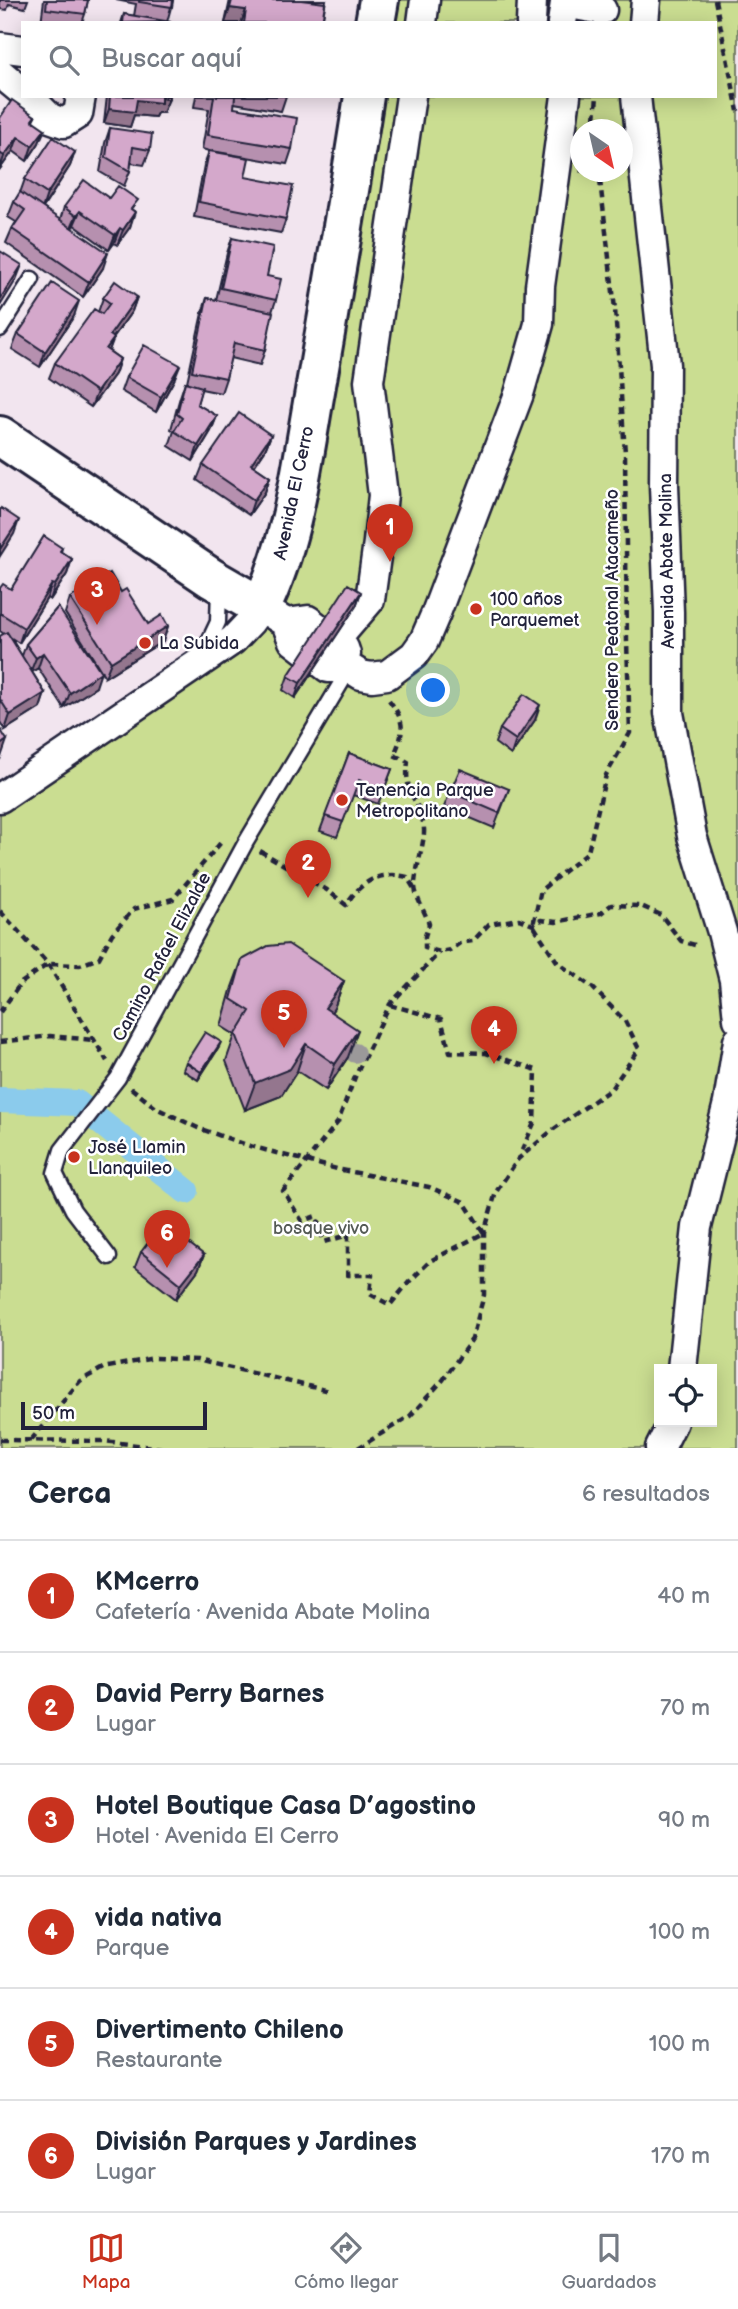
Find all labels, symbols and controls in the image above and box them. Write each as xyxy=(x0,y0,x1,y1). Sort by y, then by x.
search box xyxy=(21,21,717,98)
icon: search xyxy=(45,41,83,79)
text: Buscar aquí xyxy=(101,44,242,75)
north arrow xyxy=(570,119,633,182)
street label: Avenida El Cerro xyxy=(270,424,318,562)
street label: Avenida Abate Molina xyxy=(655,473,679,649)
street label: Sendero Peatonal Atacameño xyxy=(602,489,623,731)
pin: 1 xyxy=(367,504,413,562)
pin: 3 xyxy=(74,567,120,625)
place label: 100 años Parquemet xyxy=(490,589,580,631)
marker: 100 años Parquemet xyxy=(468,601,484,617)
place label: La Subida xyxy=(159,633,239,654)
marker: La Subida xyxy=(137,635,153,651)
your location xyxy=(416,673,450,707)
place label: Tenencia Parque Metropolitano xyxy=(356,780,494,822)
marker: Tenencia Parque Metropolitano xyxy=(334,792,350,808)
pin: 2 xyxy=(285,840,331,898)
street label: Camino Rafael Elizalde xyxy=(108,869,216,1045)
pin: 5 xyxy=(261,990,307,1048)
pin: 4 xyxy=(471,1006,517,1064)
place label: José Llamin Llanquileo xyxy=(88,1137,186,1179)
marker: José Llamin Llanquileo xyxy=(66,1149,82,1165)
pin: 6 xyxy=(144,1210,190,1268)
park label: bosque vivo xyxy=(273,1218,369,1239)
map controls xyxy=(654,1364,717,1427)
button: locate xyxy=(654,1364,717,1427)
scale bar xyxy=(21,1399,206,1431)
text: 50 m xyxy=(32,1402,75,1425)
text: Cerca xyxy=(28,1476,111,1512)
text: 6 resultados xyxy=(582,1480,710,1508)
text: KMcerro xyxy=(95,1567,199,1598)
text: 1 xyxy=(46,1582,56,1610)
text: 40 m xyxy=(657,1582,710,1610)
text: Cafetería · Avenida Abate Molina xyxy=(95,1598,430,1626)
text: David Perry Barnes xyxy=(95,1679,324,1710)
text: 2 xyxy=(44,1694,58,1722)
text: 70 m xyxy=(660,1694,710,1722)
text: Lugar xyxy=(95,1710,156,1738)
text: Hotel Boutique Casa D’agostino xyxy=(95,1791,476,1822)
text: 3 xyxy=(44,1806,58,1834)
text: 90 m xyxy=(658,1806,710,1834)
text: Hotel · Avenida El Cerro xyxy=(95,1822,339,1850)
text: vida nativa xyxy=(95,1903,222,1934)
text: 4 xyxy=(44,1918,58,1946)
text: 100 m xyxy=(649,1918,710,1946)
text: Parque xyxy=(95,1934,169,1962)
text: Divertimento Chileno xyxy=(95,2015,344,2046)
text: 5 xyxy=(44,2030,58,2058)
text: 100 m xyxy=(649,2030,710,2058)
text: Restaurante xyxy=(95,2046,222,2074)
text: División Parques y Jardines xyxy=(95,2127,417,2158)
text: 6 xyxy=(44,2142,58,2170)
text: 170 m xyxy=(651,2142,710,2170)
text: Lugar xyxy=(95,2158,156,2186)
tab: Mapa xyxy=(82,2229,131,2294)
tab: Cómo llegar xyxy=(294,2229,398,2294)
tab: Guardados xyxy=(562,2229,656,2294)

